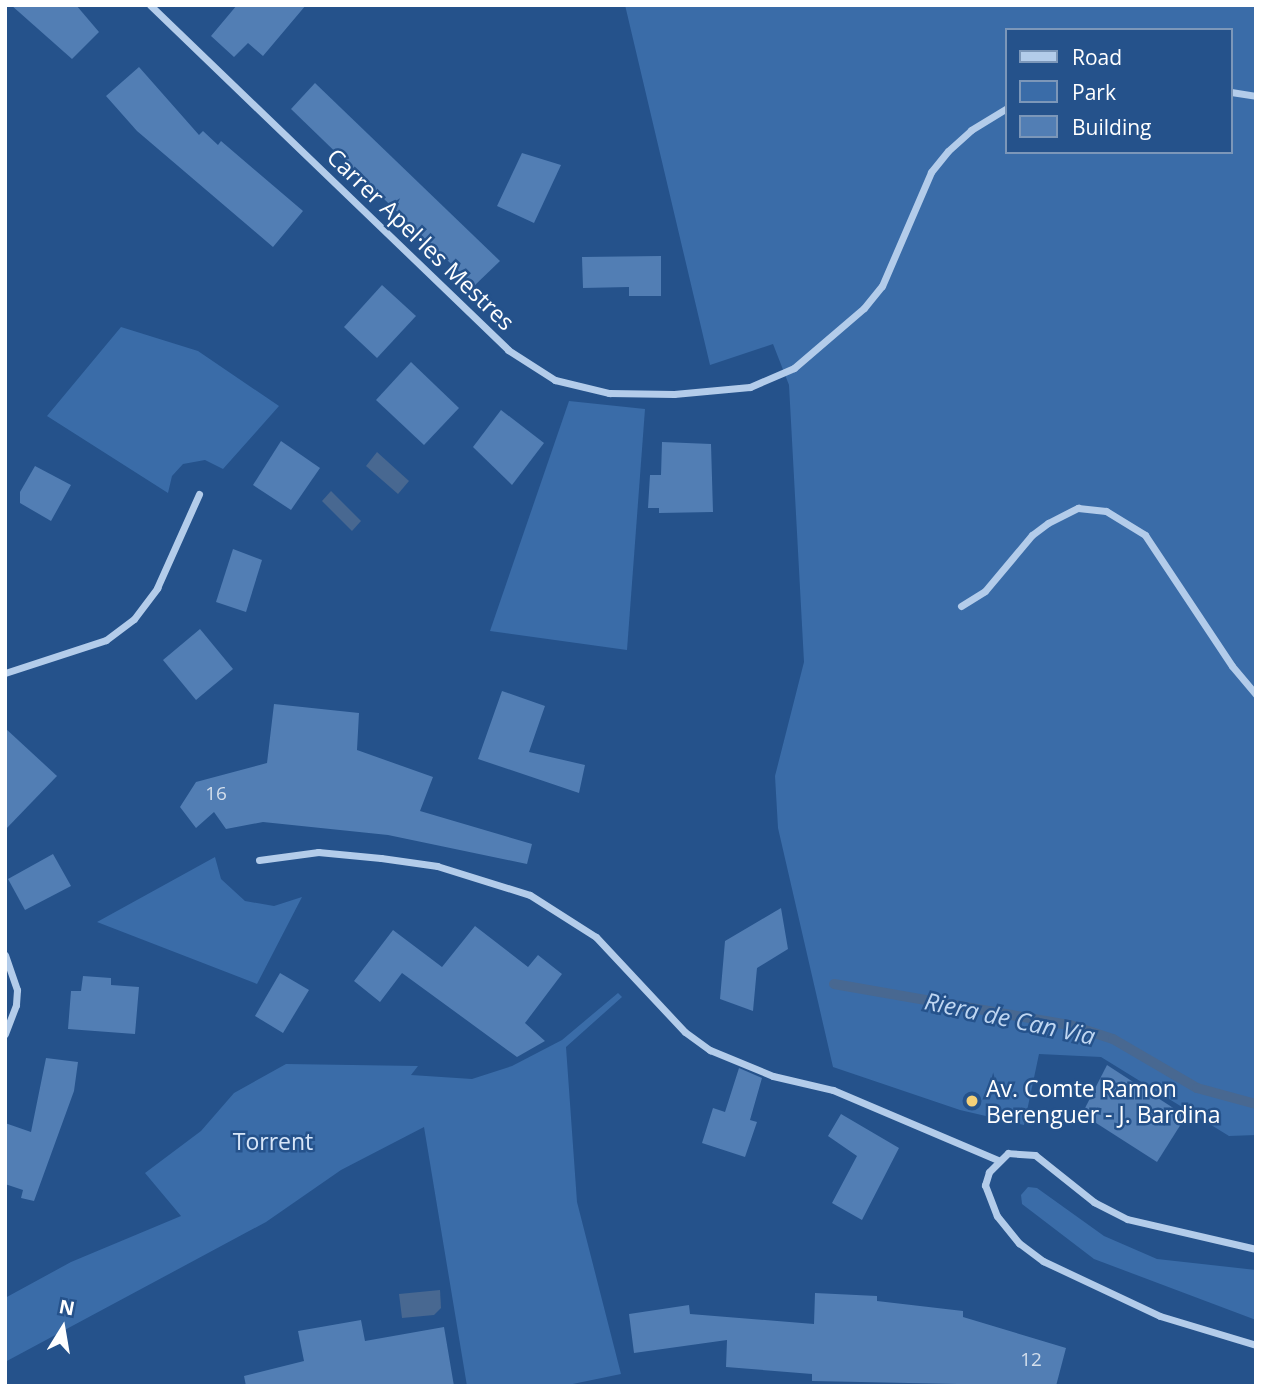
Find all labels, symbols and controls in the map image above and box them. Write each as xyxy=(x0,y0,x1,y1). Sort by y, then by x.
legend xyxy=(1006,28,1233,154)
text: Road xyxy=(1072,43,1122,71)
text: Park xyxy=(1072,78,1116,106)
text: Building xyxy=(1072,113,1151,141)
street label: Carrer Apel·les Mestres xyxy=(322,142,520,336)
house number: 16 xyxy=(205,783,227,805)
water label: Riera de Can Via xyxy=(922,986,1098,1050)
place label: Av. Comte Ramon Berenguer - J. Bardina xyxy=(986,1074,1220,1128)
marker: Av. Comte Ramon Berenguer - J. Bardina xyxy=(964,1093,980,1109)
park label: Torrent xyxy=(233,1127,313,1155)
north arrow xyxy=(28,1293,98,1363)
text: N xyxy=(57,1293,77,1322)
house number: 12 xyxy=(1020,1349,1042,1371)

